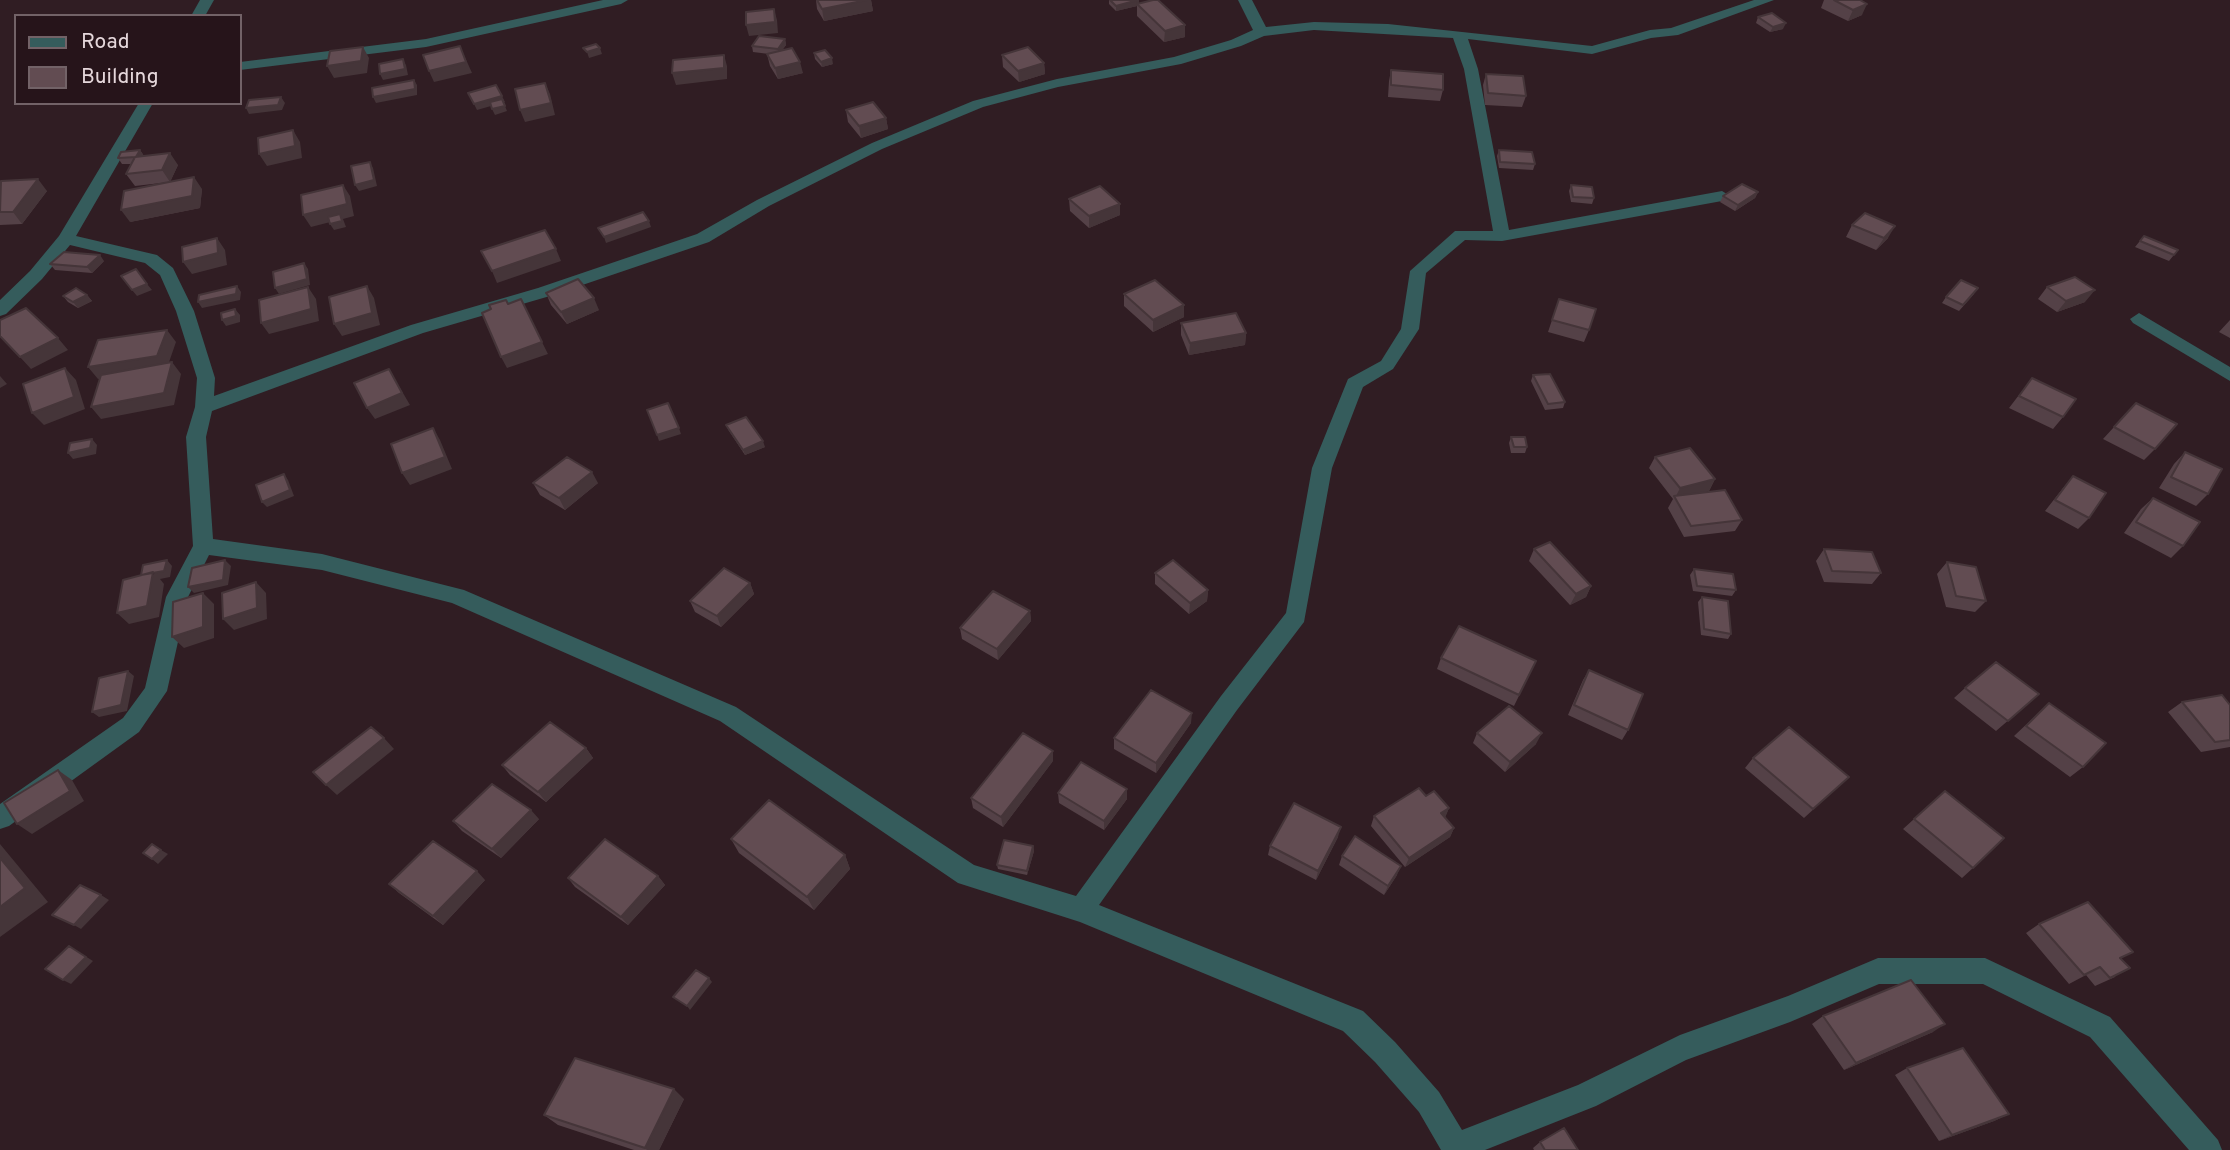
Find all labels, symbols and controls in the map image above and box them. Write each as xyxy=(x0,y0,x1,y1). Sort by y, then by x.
legend xyxy=(14,14,242,105)
text: Road xyxy=(81,29,130,56)
text: Building xyxy=(81,64,159,91)

